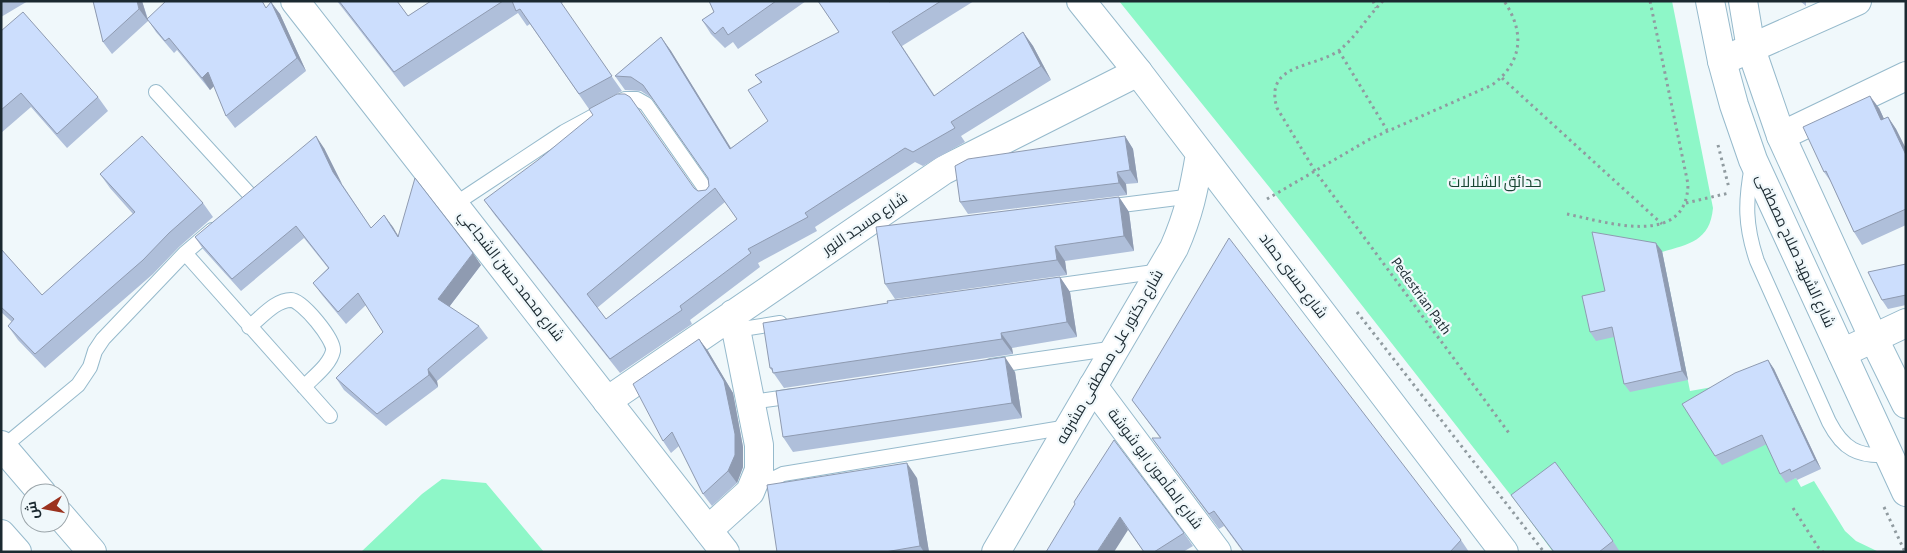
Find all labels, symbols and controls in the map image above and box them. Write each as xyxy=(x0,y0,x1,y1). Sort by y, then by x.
street label: شارع الشهيد صلاح مصطفى xyxy=(1750,172,1838,331)
park label: حدائق الشلالات xyxy=(1449,174,1541,192)
street label: شارع مسجد النور xyxy=(818,189,912,261)
street label: شارع محمد حسن الشجاعي xyxy=(452,207,567,347)
street label: شارع حسنى حماد xyxy=(1254,230,1330,323)
street label: Pedestrian Path xyxy=(1388,255,1454,337)
street label: شارع دكتور على مصطفى مشرفه xyxy=(1053,267,1169,448)
street label: شارع المأمون ابو شوشة xyxy=(1103,404,1207,534)
north arrow xyxy=(20,483,70,533)
text: ش xyxy=(23,500,43,521)

